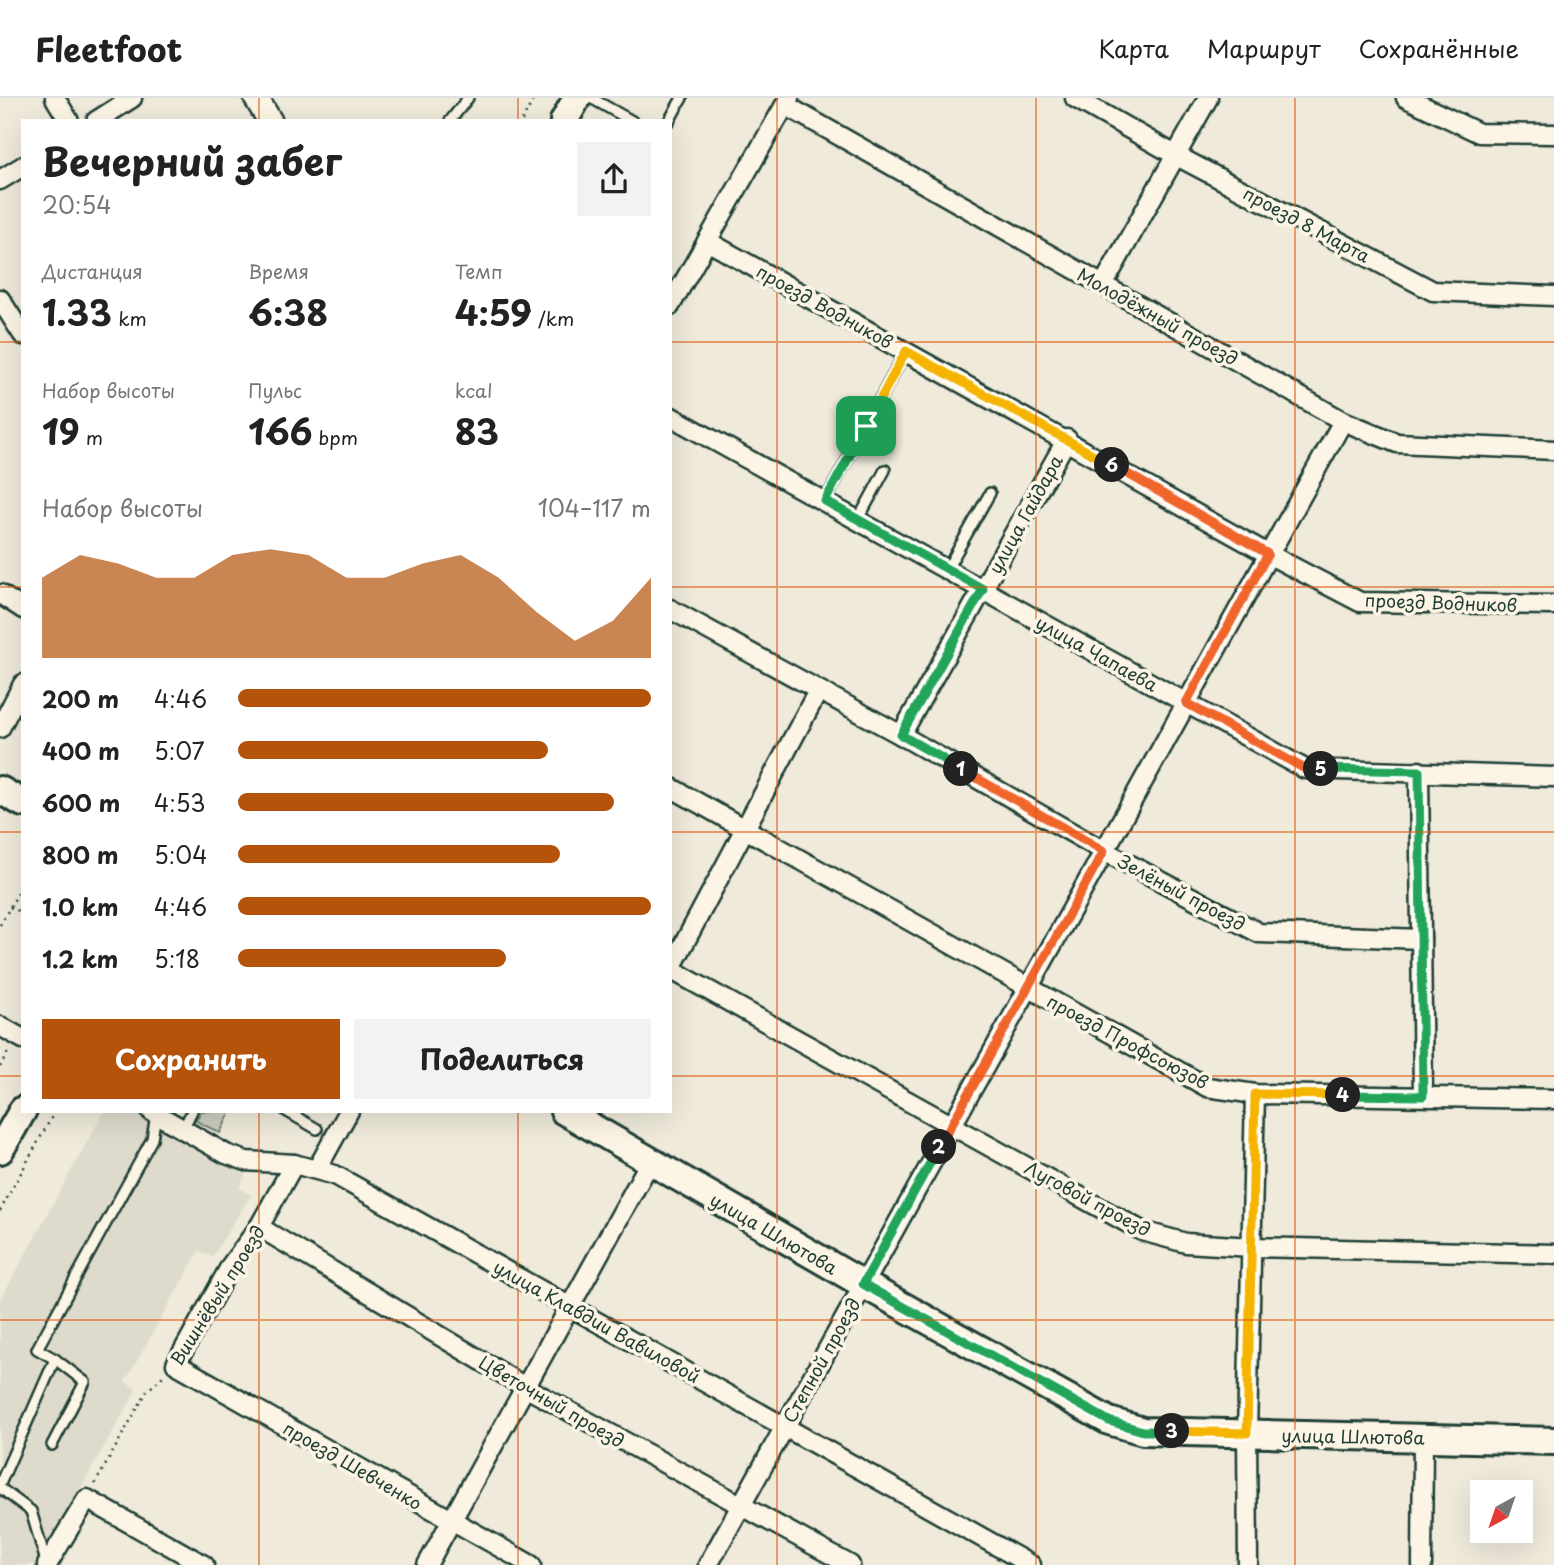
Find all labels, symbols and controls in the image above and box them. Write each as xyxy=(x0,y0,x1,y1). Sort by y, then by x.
text: Fleetfoot xyxy=(35,23,182,73)
text: Карта xyxy=(1098,30,1169,66)
text: Маршрут xyxy=(1207,30,1321,66)
text: Сохранённые xyxy=(1359,30,1519,66)
text: Вечерний забег xyxy=(42,132,342,189)
button: share xyxy=(577,142,651,216)
street label: проезд 8 Марта xyxy=(1239,179,1375,269)
text: 20:54 xyxy=(42,187,111,222)
text: Дистанция xyxy=(42,257,143,285)
text: Время xyxy=(248,257,309,285)
text: Темп xyxy=(455,257,503,285)
street label: проезд Водников xyxy=(752,257,898,355)
street label: Молодёжный проезд xyxy=(1073,260,1243,372)
text: 1.33 xyxy=(42,285,112,338)
text: 6:38 xyxy=(248,285,328,338)
text: 4:59 xyxy=(455,285,532,338)
text: km xyxy=(112,304,147,332)
text: /km xyxy=(532,304,574,332)
text: Набор высоты xyxy=(42,376,175,404)
text: Пульс xyxy=(248,376,302,404)
text: kcal xyxy=(455,376,493,404)
pin xyxy=(836,396,896,456)
text: 19 xyxy=(42,404,80,457)
text: 166 xyxy=(248,404,312,457)
text: 83 xyxy=(455,404,499,457)
icon: arrive xyxy=(847,407,885,445)
text: m xyxy=(80,423,103,451)
text: bpm xyxy=(312,423,358,451)
pin: 6 xyxy=(1094,448,1130,482)
street label: улица Гайдара xyxy=(981,449,1069,578)
text: 6 xyxy=(1105,450,1118,478)
text: Набор высоты xyxy=(42,490,203,525)
text: 104–117 m xyxy=(538,490,651,525)
street label: проезд Водников xyxy=(1364,586,1518,618)
street label: улица Чапаева xyxy=(1031,608,1164,698)
text: 200 m xyxy=(42,681,119,716)
text: 4:46 xyxy=(154,681,207,716)
text: 400 m xyxy=(42,733,120,768)
text: 5:07 xyxy=(154,733,205,768)
pin: 1 xyxy=(944,752,978,786)
pin: 5 xyxy=(1304,752,1338,786)
text: 1 xyxy=(956,754,965,782)
text: 5 xyxy=(1314,754,1327,782)
text: 600 m xyxy=(42,785,120,820)
text: 4:53 xyxy=(154,785,205,820)
text: 800 m xyxy=(42,837,119,872)
text: 5:04 xyxy=(154,837,207,872)
street label: Зелёный проезд xyxy=(1113,847,1251,937)
text: 1.0 km xyxy=(42,889,119,924)
text: 4:46 xyxy=(154,889,207,924)
text: 1.2 km xyxy=(42,941,118,976)
text: 5:18 xyxy=(154,941,200,976)
street label: проезд Профсоюзов xyxy=(1042,987,1214,1095)
button: Сохранить xyxy=(42,1019,340,1099)
button: Поделиться xyxy=(354,1019,651,1099)
pin: 4 xyxy=(1326,1077,1360,1112)
text: 4 xyxy=(1336,1080,1349,1108)
pin: 2 xyxy=(922,1130,956,1164)
text: 2 xyxy=(932,1132,945,1160)
street label: Луговой проезд xyxy=(1020,1153,1156,1243)
street label: улица Шлютова xyxy=(705,1186,843,1281)
street label: Вишнёвый проезд xyxy=(163,1220,271,1370)
street label: улица Клавдии Вавиловой xyxy=(489,1253,705,1389)
street label: Степной проезд xyxy=(775,1293,867,1427)
street label: Цветочный проезд xyxy=(474,1348,630,1454)
street label: проезд Шевченко xyxy=(278,1414,428,1516)
pin: 3 xyxy=(1154,1414,1190,1448)
text: 3 xyxy=(1165,1416,1178,1444)
street label: улица Шлютова xyxy=(1281,1421,1426,1451)
north arrow xyxy=(1470,1480,1533,1544)
map controls xyxy=(1470,1480,1533,1543)

